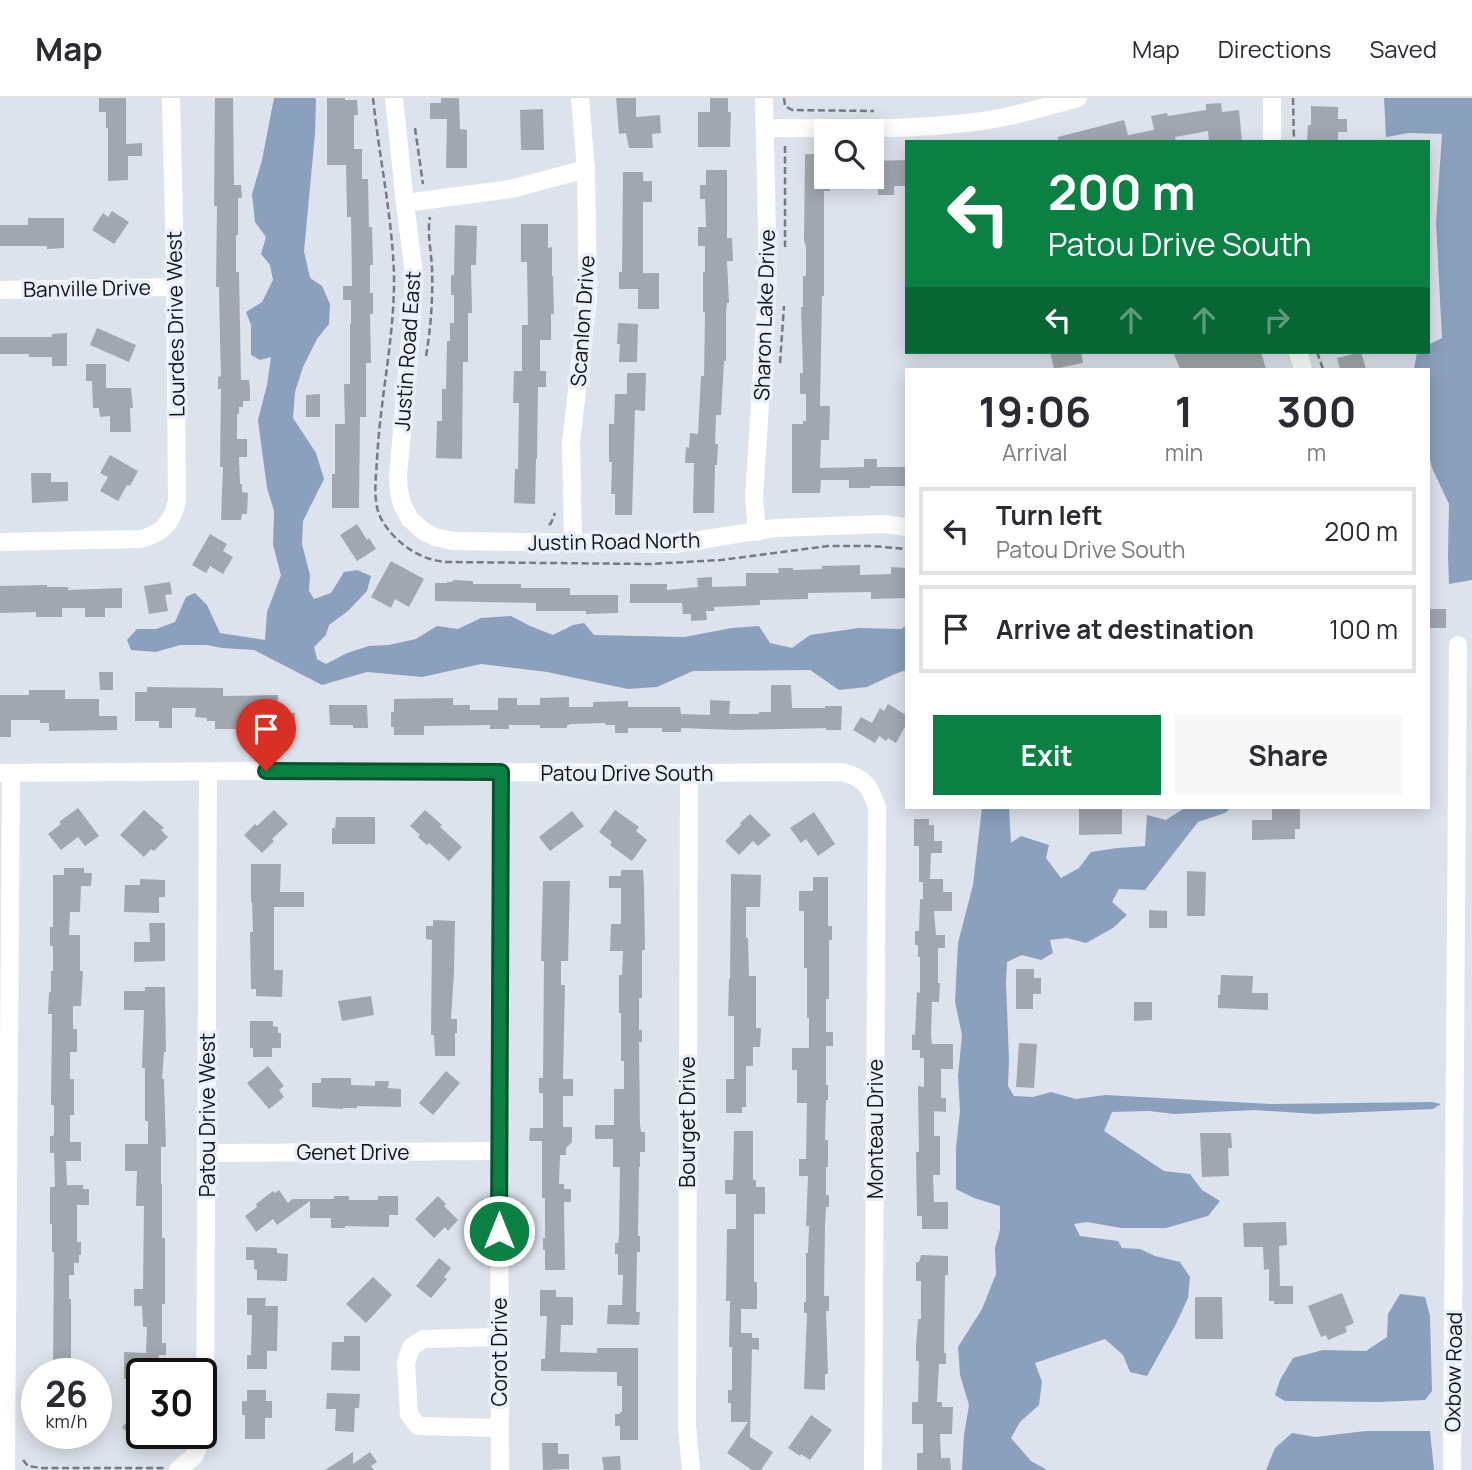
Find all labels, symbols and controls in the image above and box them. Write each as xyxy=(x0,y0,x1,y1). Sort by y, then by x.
text: Map xyxy=(35,26,103,71)
text: Map xyxy=(1132,32,1180,65)
text: Directions xyxy=(1218,32,1331,65)
text: Saved xyxy=(1369,32,1437,65)
map controls xyxy=(814,119,884,189)
button: search xyxy=(814,119,884,189)
text: 200 m xyxy=(1048,158,1196,225)
icon: left xyxy=(933,168,1024,259)
text: Patou Drive South xyxy=(1048,222,1312,266)
street label: Sharon Lake Drive xyxy=(747,229,781,401)
street label: Lourdes Drive West xyxy=(159,231,191,417)
street label: Scanlon Drive xyxy=(563,254,601,388)
street label: Justin Road East xyxy=(387,270,427,432)
street label: Banville Drive xyxy=(23,273,151,303)
icon: left xyxy=(1039,301,1077,339)
icon: ahead xyxy=(1112,301,1150,339)
icon: ahead xyxy=(1185,301,1223,339)
icon: right xyxy=(1258,301,1296,339)
text: 19:06 xyxy=(979,382,1091,440)
text: 1 xyxy=(1175,382,1193,440)
text: 300 xyxy=(1277,382,1356,440)
text: Arrival xyxy=(1002,436,1068,468)
text: min xyxy=(1165,436,1203,468)
text: m xyxy=(1307,436,1326,468)
text: Turn left xyxy=(996,497,1103,533)
icon: left xyxy=(937,512,975,550)
text: 200 m xyxy=(1324,513,1398,549)
street label: Justin Road North xyxy=(528,525,700,557)
text: Patou Drive South xyxy=(996,533,1185,565)
icon: arrive xyxy=(937,610,975,648)
text: Arrive at destination xyxy=(996,611,1254,647)
text: 100 m xyxy=(1329,611,1398,647)
pin xyxy=(236,699,296,771)
icon: arrive xyxy=(247,710,285,748)
button: Exit xyxy=(933,715,1161,795)
button: Share xyxy=(1175,715,1402,795)
street label: Patou Drive South xyxy=(541,759,713,787)
street label: Patou Drive West xyxy=(193,1033,221,1197)
street label: Bourget Drive xyxy=(673,1056,701,1188)
street label: Monteau Drive xyxy=(861,1059,889,1199)
street label: Genet Drive xyxy=(296,1138,410,1166)
position arrow xyxy=(462,1194,536,1268)
street label: Corot Drive xyxy=(485,1298,513,1406)
street label: Oxbow Road xyxy=(1438,1312,1468,1432)
speed limit sign: 30 xyxy=(126,1358,217,1449)
text: 26 xyxy=(45,1370,88,1418)
text: km/h xyxy=(46,1409,87,1433)

